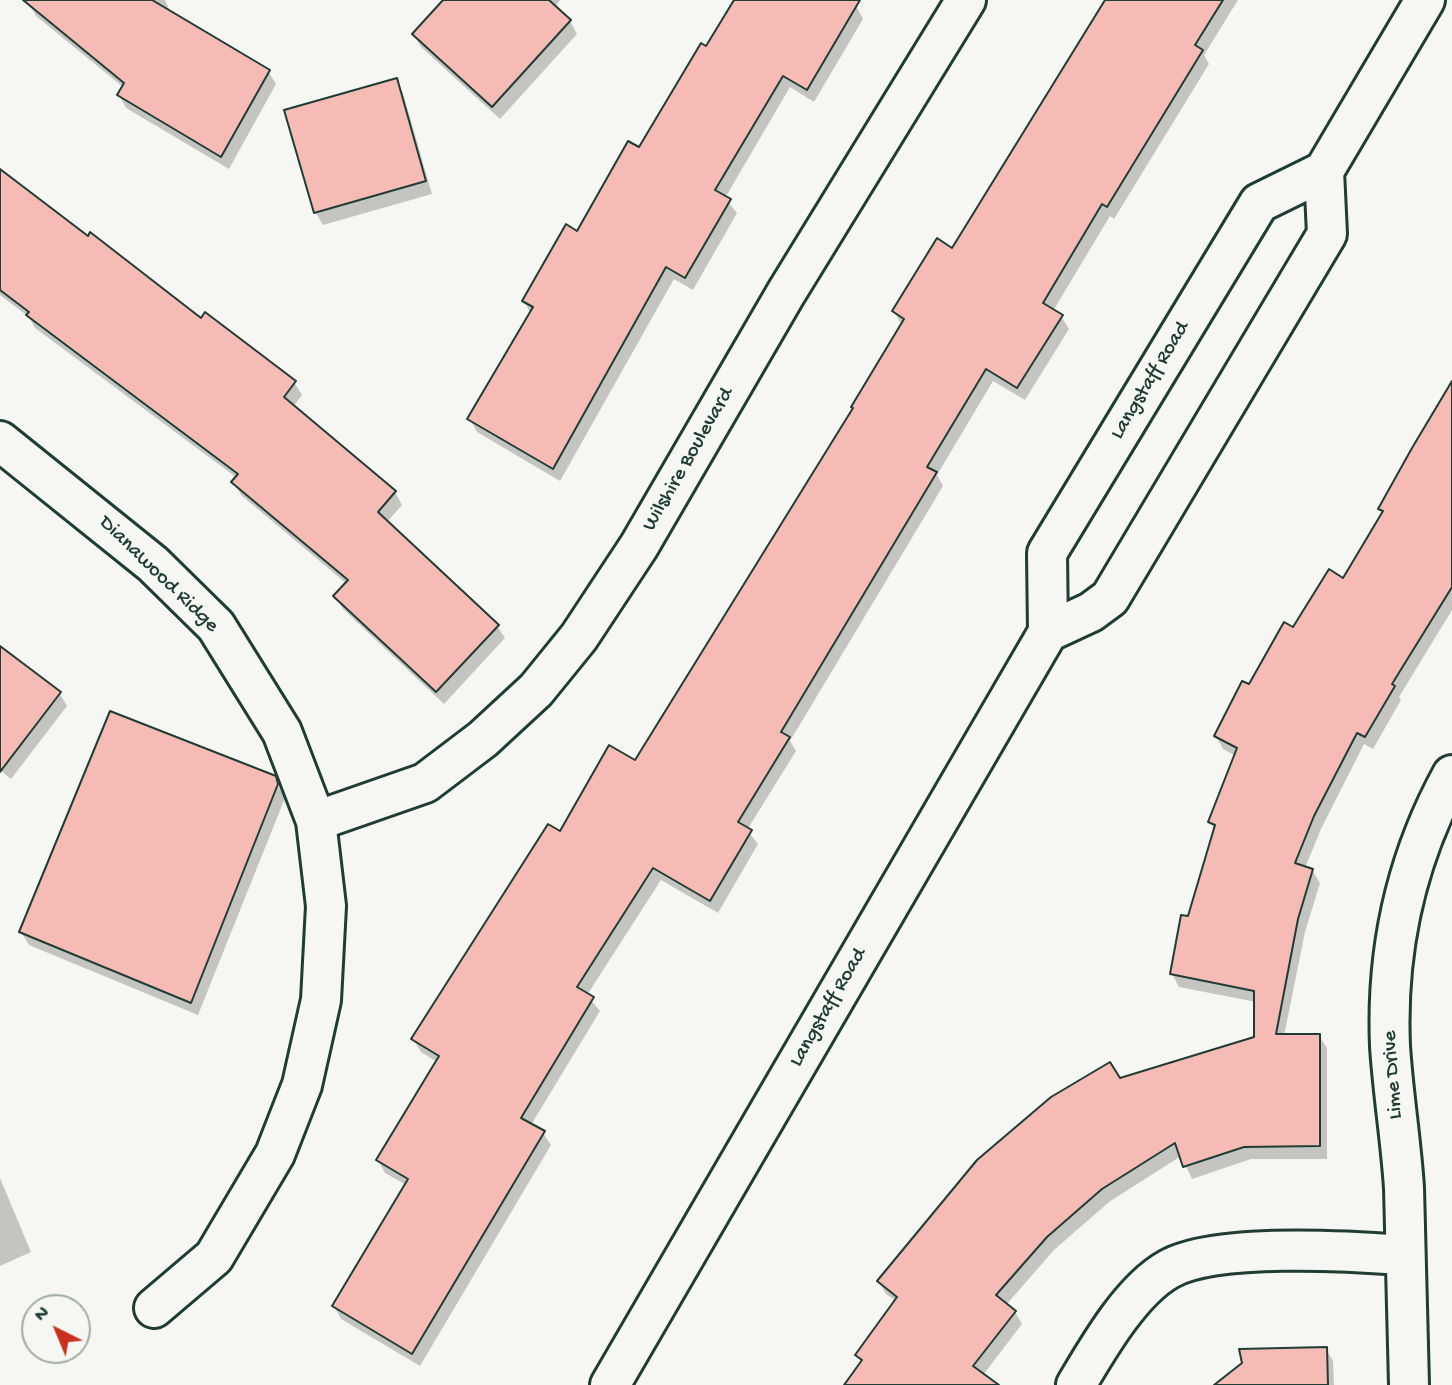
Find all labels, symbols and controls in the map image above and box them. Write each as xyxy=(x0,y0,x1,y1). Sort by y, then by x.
street label: Langstaff Road xyxy=(1106,318,1196,444)
street label: Wilshire Boulevard xyxy=(638,384,740,536)
street label: Dianawood Ridge xyxy=(93,511,223,639)
street label: Langstaff Road xyxy=(785,944,873,1072)
street label: Lime Drive xyxy=(1378,1030,1410,1120)
north arrow xyxy=(21,1294,91,1364)
text: N xyxy=(30,1302,55,1327)

